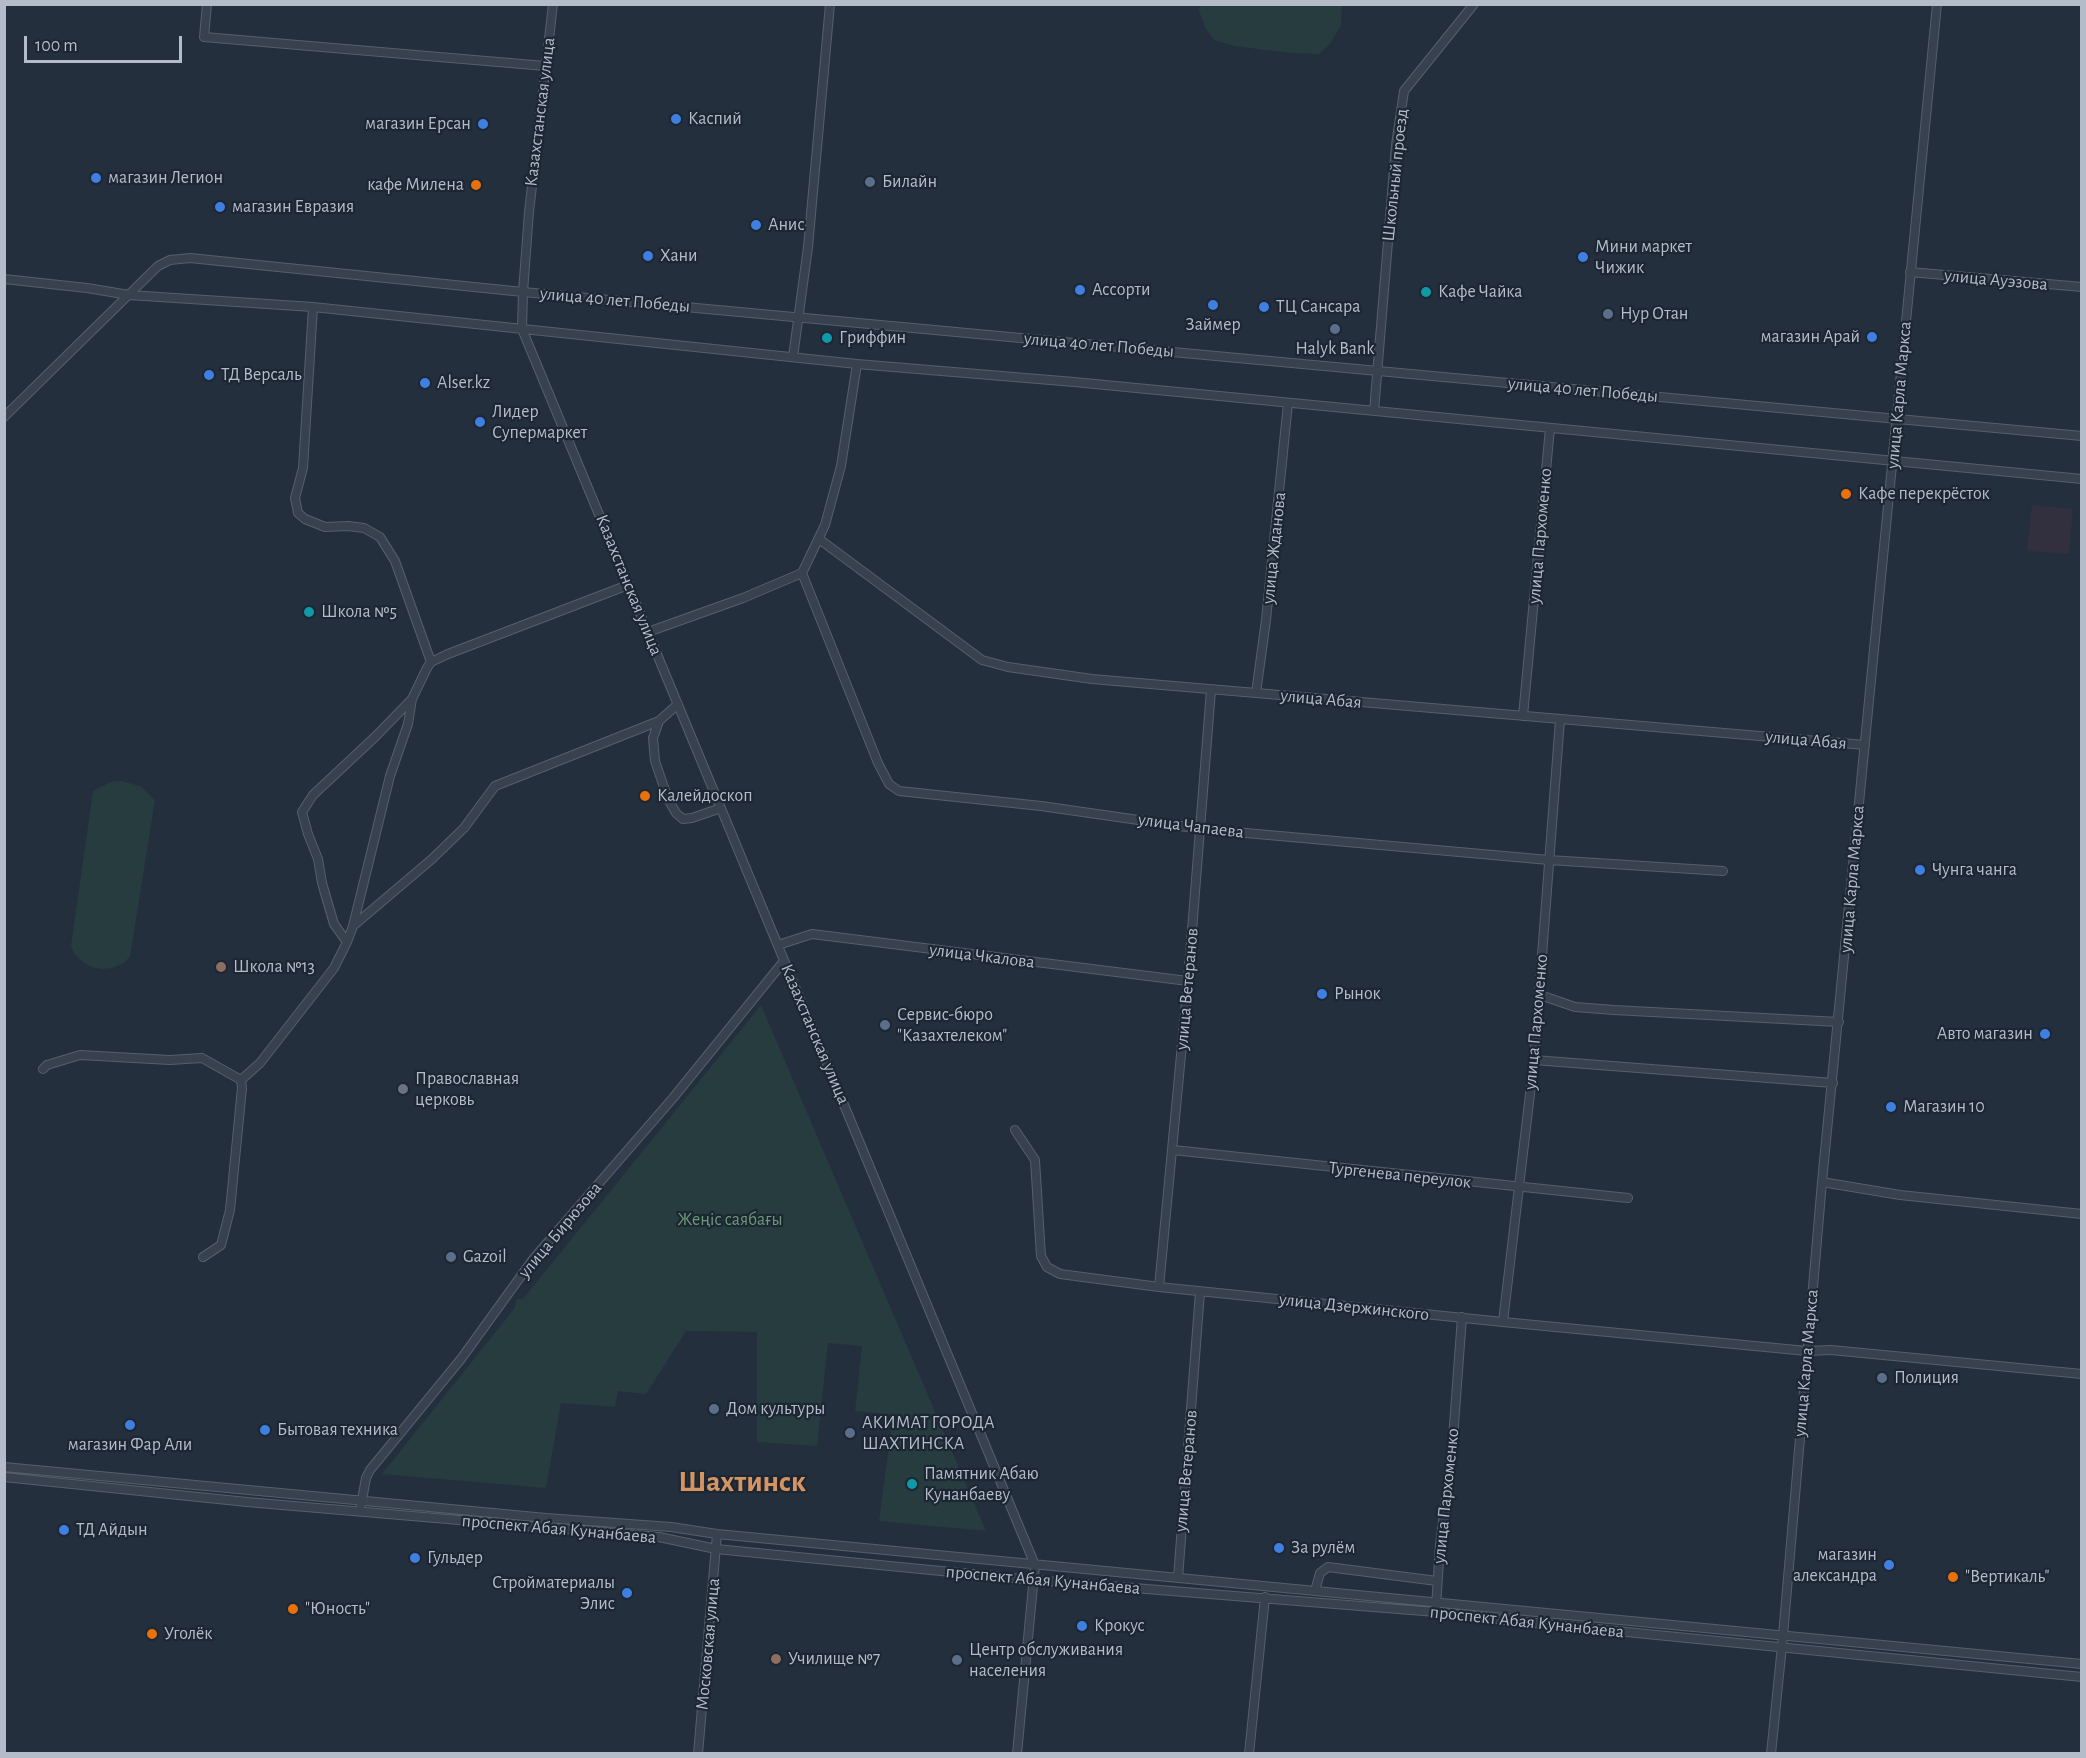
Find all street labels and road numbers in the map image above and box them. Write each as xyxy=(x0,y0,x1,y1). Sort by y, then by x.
street label: Казахстанская улица xyxy=(520,36,560,188)
street label: Школьный проезд xyxy=(1377,108,1413,242)
street label: улица Ауэзова xyxy=(1943,265,2049,295)
street label: улица 40 лет Победы xyxy=(539,283,691,317)
street label: улица Карла Маркса xyxy=(1882,320,1916,470)
street label: улица 40 лет Победы xyxy=(1023,328,1175,362)
street label: улица 40 лет Победы xyxy=(1507,373,1659,407)
street label: улица Пархоменко xyxy=(1523,467,1557,605)
street label: улица Жданова xyxy=(1257,491,1291,605)
street label: Казахстанская улица xyxy=(591,511,667,659)
street label: улица Абая xyxy=(1279,685,1363,713)
street label: улица Абая xyxy=(1764,726,1848,754)
street label: улица Карла Маркса xyxy=(1835,804,1869,954)
street label: улица Чапаева xyxy=(1137,809,1245,843)
street label: улица Ветеранов xyxy=(1171,927,1203,1051)
street label: улица Чкалова xyxy=(928,939,1036,973)
street label: улица Пархоменко xyxy=(1519,953,1553,1091)
street label: Казахстанская улица xyxy=(776,961,854,1107)
street label: Тургенева переулок xyxy=(1328,1157,1472,1193)
street label: улица Бирюзова xyxy=(514,1178,606,1282)
street label: улица Дзержинского xyxy=(1278,1288,1430,1326)
street label: улица Карла Маркса xyxy=(1789,1288,1823,1438)
street label: улица Ветеранов xyxy=(1170,1409,1202,1533)
street label: улица Пархоменко xyxy=(1428,1427,1464,1565)
street label: проспект Абая Кунанбаева xyxy=(461,1510,657,1548)
street label: проспект Абая Кунанбаева xyxy=(945,1561,1141,1599)
street label: Московская улица xyxy=(691,1577,725,1711)
street label: проспект Абая Кунанбаева xyxy=(1429,1601,1625,1643)

